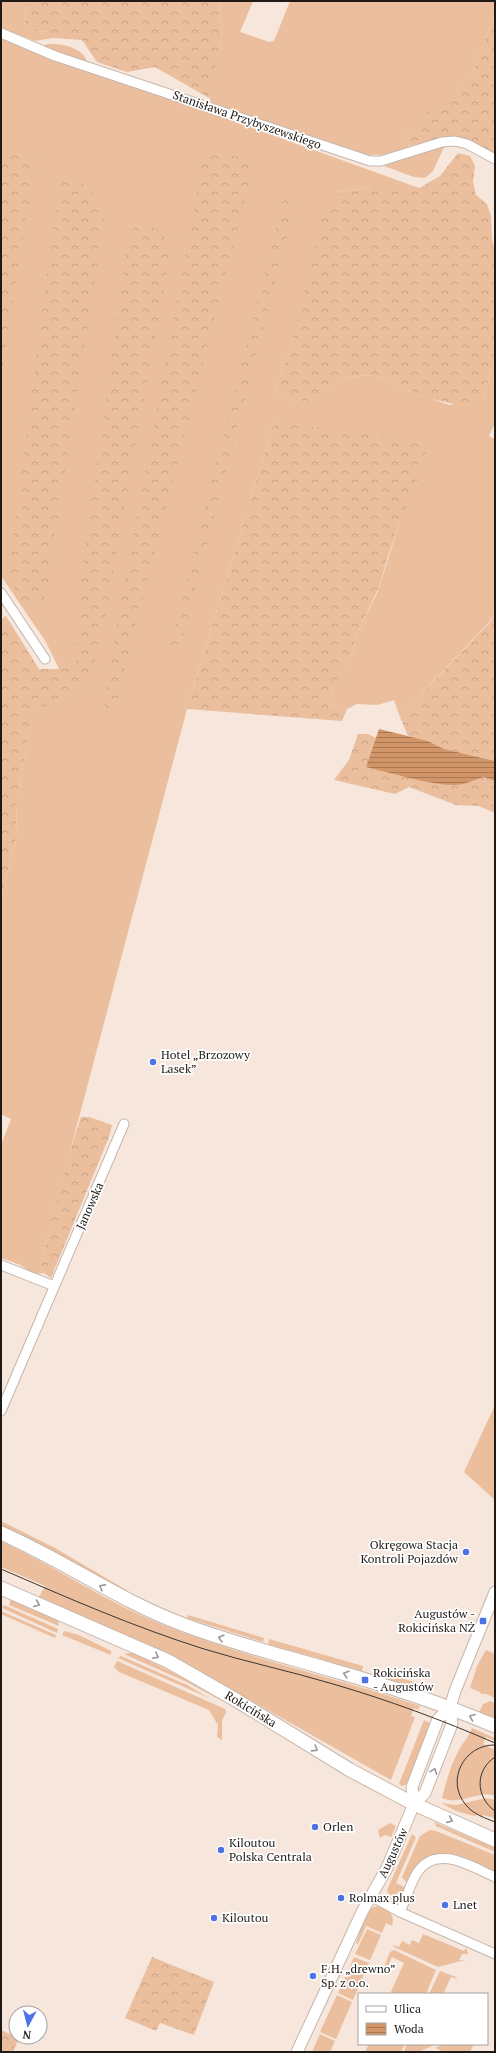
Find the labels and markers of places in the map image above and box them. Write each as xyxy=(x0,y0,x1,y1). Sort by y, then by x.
place label: Hotel „Brzozowy Lasek” xyxy=(161,1047,251,1076)
marker: Hotel „Brzozowy Lasek” xyxy=(148,1057,158,1067)
place label: Okręgowa Stacja Kontroli Pojazdów xyxy=(361,1537,458,1566)
marker: Okręgowa Stacja Kontroli Pojazdów xyxy=(461,1547,471,1557)
place label: Augustów - Rokicińska NŻ xyxy=(398,1606,475,1635)
marker: Augustów - Rokicińska NŻ xyxy=(478,1616,488,1626)
place label: Rokicińska - Augustów xyxy=(373,1665,434,1694)
marker: Rokicińska - Augustów xyxy=(360,1675,370,1685)
place label: Orlen xyxy=(323,1819,353,1834)
marker: Orlen xyxy=(310,1822,320,1832)
place label: Kiloutou Polska Centrala xyxy=(229,1835,312,1864)
marker: Kiloutou Polska Centrala xyxy=(216,1845,226,1855)
place label: Rolmax plus xyxy=(349,1890,415,1905)
marker: Rolmax plus xyxy=(336,1893,346,1903)
place label: Lnet xyxy=(453,1897,478,1912)
marker: Lnet xyxy=(440,1900,450,1910)
place label: Kiloutou xyxy=(222,1910,269,1925)
marker: Kiloutou xyxy=(209,1913,219,1923)
place label: F.H. „drewno” Sp. z o.o. xyxy=(321,1961,396,1990)
marker: F.H. „drewno” Sp. z o.o. xyxy=(308,1971,318,1981)

